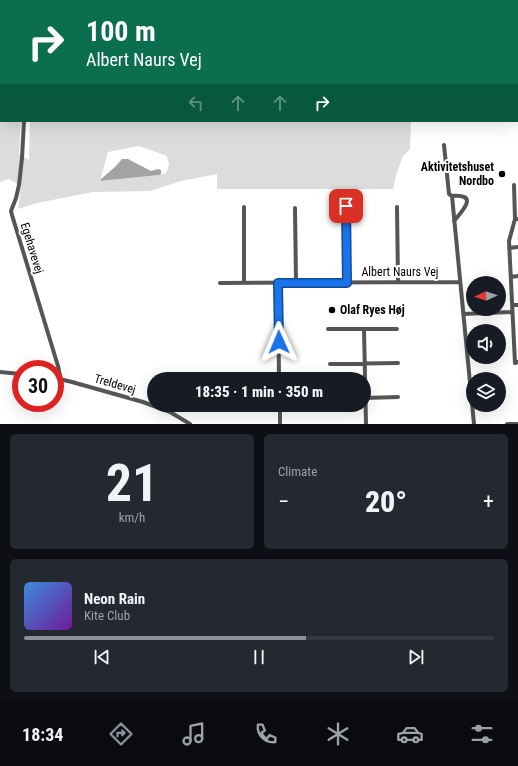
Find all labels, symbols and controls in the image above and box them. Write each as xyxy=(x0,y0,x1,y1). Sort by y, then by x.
text: 100 m xyxy=(86,15,156,48)
icon: right xyxy=(20,16,72,68)
text: Albert Naurs Vej xyxy=(86,49,202,70)
icon: left xyxy=(185,92,207,114)
icon: ahead xyxy=(227,92,249,114)
icon: ahead xyxy=(269,92,291,114)
icon: right xyxy=(311,92,333,114)
place label: Aktivitetshuset Nordbo xyxy=(421,160,494,188)
marker: Aktivitetshuset Nordbo xyxy=(497,169,507,179)
pin xyxy=(329,189,363,223)
icon: arrive xyxy=(335,195,357,217)
street label: Egehavevej xyxy=(18,221,46,275)
street label: Albert Naurs Vej xyxy=(361,265,439,279)
north arrow xyxy=(466,276,506,316)
map controls xyxy=(466,276,506,412)
place label: Olaf Ryes Høj xyxy=(340,303,405,317)
marker: Olaf Ryes Høj xyxy=(327,305,337,315)
position arrow xyxy=(258,321,300,363)
button: sound xyxy=(466,324,506,364)
speed limit sign: 30 xyxy=(12,360,64,412)
street label: Treldevej xyxy=(93,371,137,397)
button: layers xyxy=(466,372,506,412)
text: 18:35 · 1 min · 350 m xyxy=(195,383,323,401)
text: 21 xyxy=(106,453,158,514)
text: Climate xyxy=(278,464,317,479)
text: 20° xyxy=(365,484,407,519)
text: − xyxy=(278,489,289,514)
text: + xyxy=(483,489,494,514)
text: km/h xyxy=(119,510,145,525)
text: Neon Rain xyxy=(84,590,145,608)
text: Kite Club xyxy=(84,608,130,623)
icon: previous xyxy=(91,646,113,668)
icon: pause xyxy=(248,646,270,668)
icon: next xyxy=(405,646,427,668)
icon: directions xyxy=(107,720,135,748)
icon: music xyxy=(180,720,208,748)
icon: phone xyxy=(252,720,280,748)
icon: climate xyxy=(324,720,352,748)
icon: car xyxy=(396,720,424,748)
icon: filters xyxy=(468,720,496,748)
text: 18:34 xyxy=(22,724,63,745)

